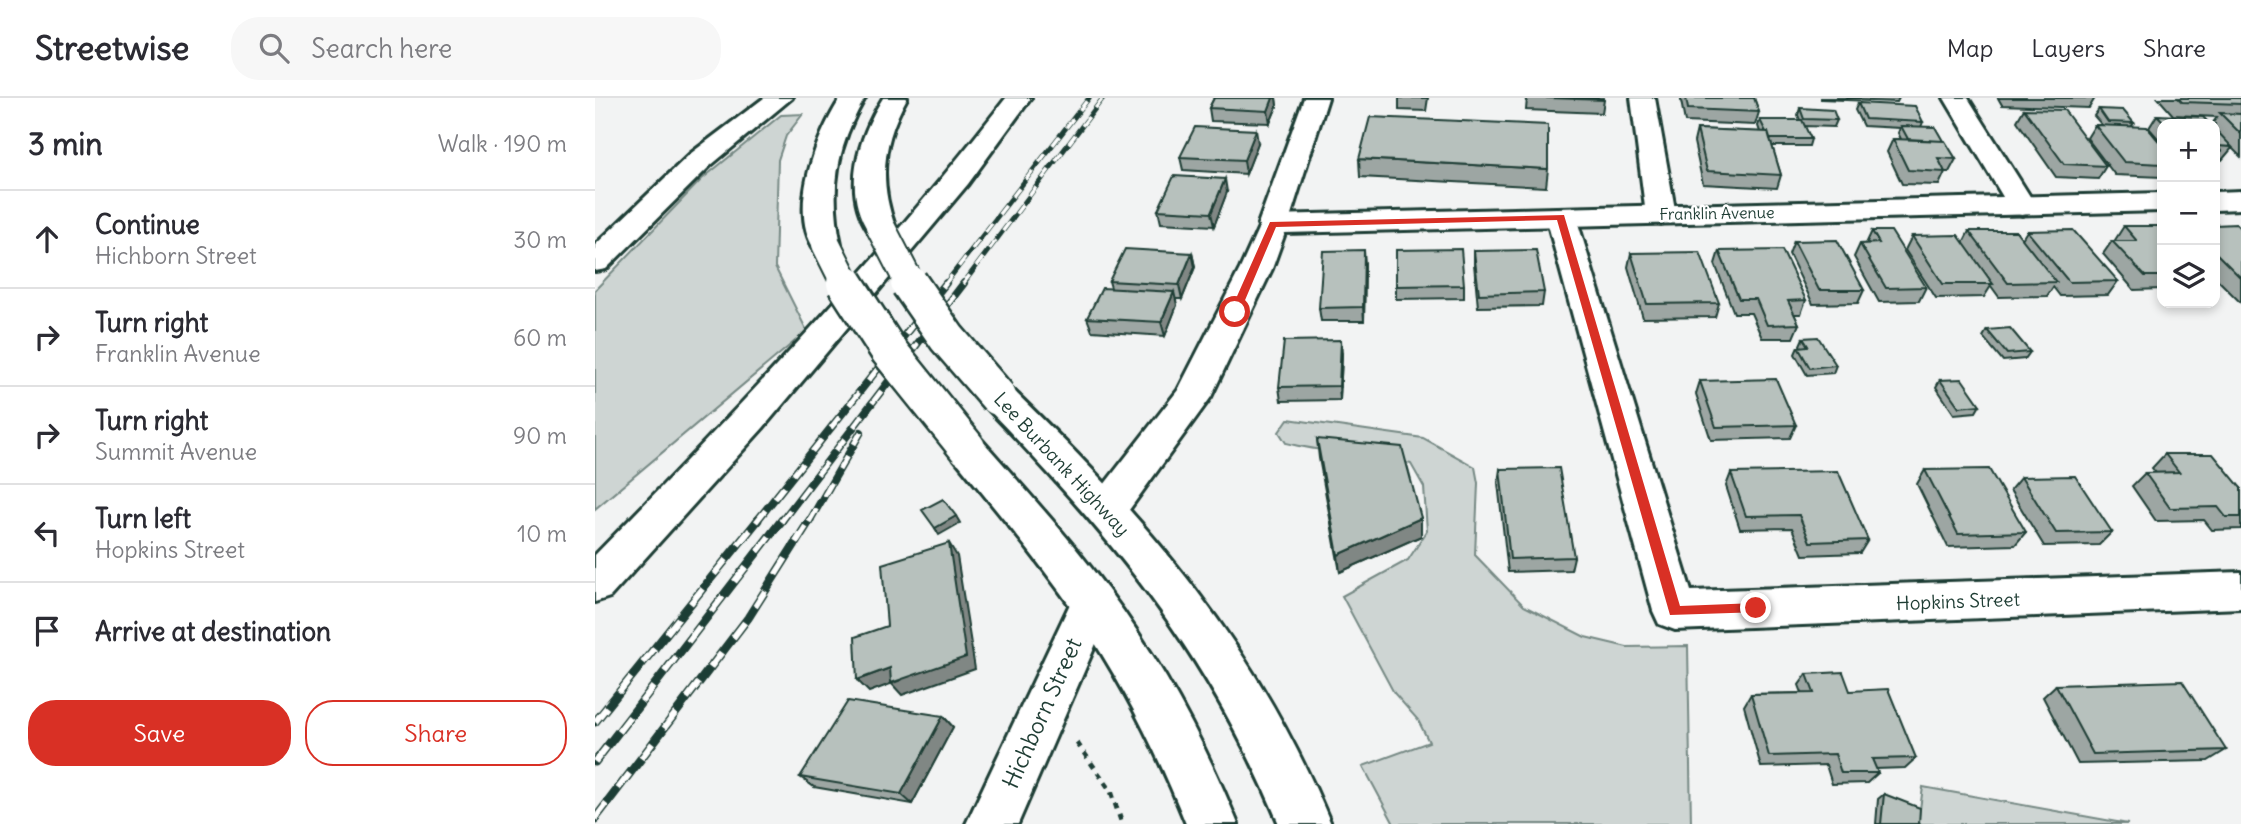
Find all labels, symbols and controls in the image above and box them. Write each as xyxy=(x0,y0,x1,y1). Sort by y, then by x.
search box xyxy=(231,17,721,80)
text: Streetwise xyxy=(35,27,189,69)
icon: search xyxy=(255,29,293,67)
text: Search here xyxy=(311,32,452,65)
text: Map xyxy=(1947,33,1993,63)
text: Layers xyxy=(2031,33,2105,63)
text: Share xyxy=(2143,33,2206,63)
map controls xyxy=(2157,119,2220,308)
button: + xyxy=(2157,119,2220,182)
text: 3 min xyxy=(28,125,103,163)
text: Walk · 190 m xyxy=(438,129,567,158)
button: − xyxy=(2157,182,2220,245)
street label: Franklin Avenue xyxy=(1659,202,1775,224)
text: Continue xyxy=(95,208,200,241)
icon: ahead xyxy=(28,220,66,258)
text: 30 m xyxy=(513,225,567,254)
text: Hichborn Street xyxy=(95,241,257,270)
button: layers xyxy=(2157,245,2220,308)
route start xyxy=(1219,296,1250,327)
text: Turn right xyxy=(95,306,208,339)
icon: right xyxy=(28,318,66,356)
text: 60 m xyxy=(513,323,567,352)
text: Franklin Avenue xyxy=(95,339,261,368)
street label: Lee Burbank Highway xyxy=(989,387,1135,541)
text: Turn right xyxy=(95,404,208,437)
icon: right xyxy=(28,416,66,454)
text: 90 m xyxy=(513,421,567,450)
text: Summit Avenue xyxy=(95,437,257,466)
text: Turn left xyxy=(95,502,191,535)
icon: left xyxy=(28,514,66,552)
text: 10 m xyxy=(517,519,567,548)
text: Hopkins Street xyxy=(95,535,245,564)
street label: Hopkins Street xyxy=(1896,587,2020,615)
route end xyxy=(1740,592,1771,623)
icon: arrive xyxy=(28,612,66,650)
text: Arrive at destination xyxy=(95,615,331,648)
street label: Hichborn Street xyxy=(995,633,1088,793)
button: Save xyxy=(28,700,291,766)
button: Share xyxy=(305,700,567,766)

